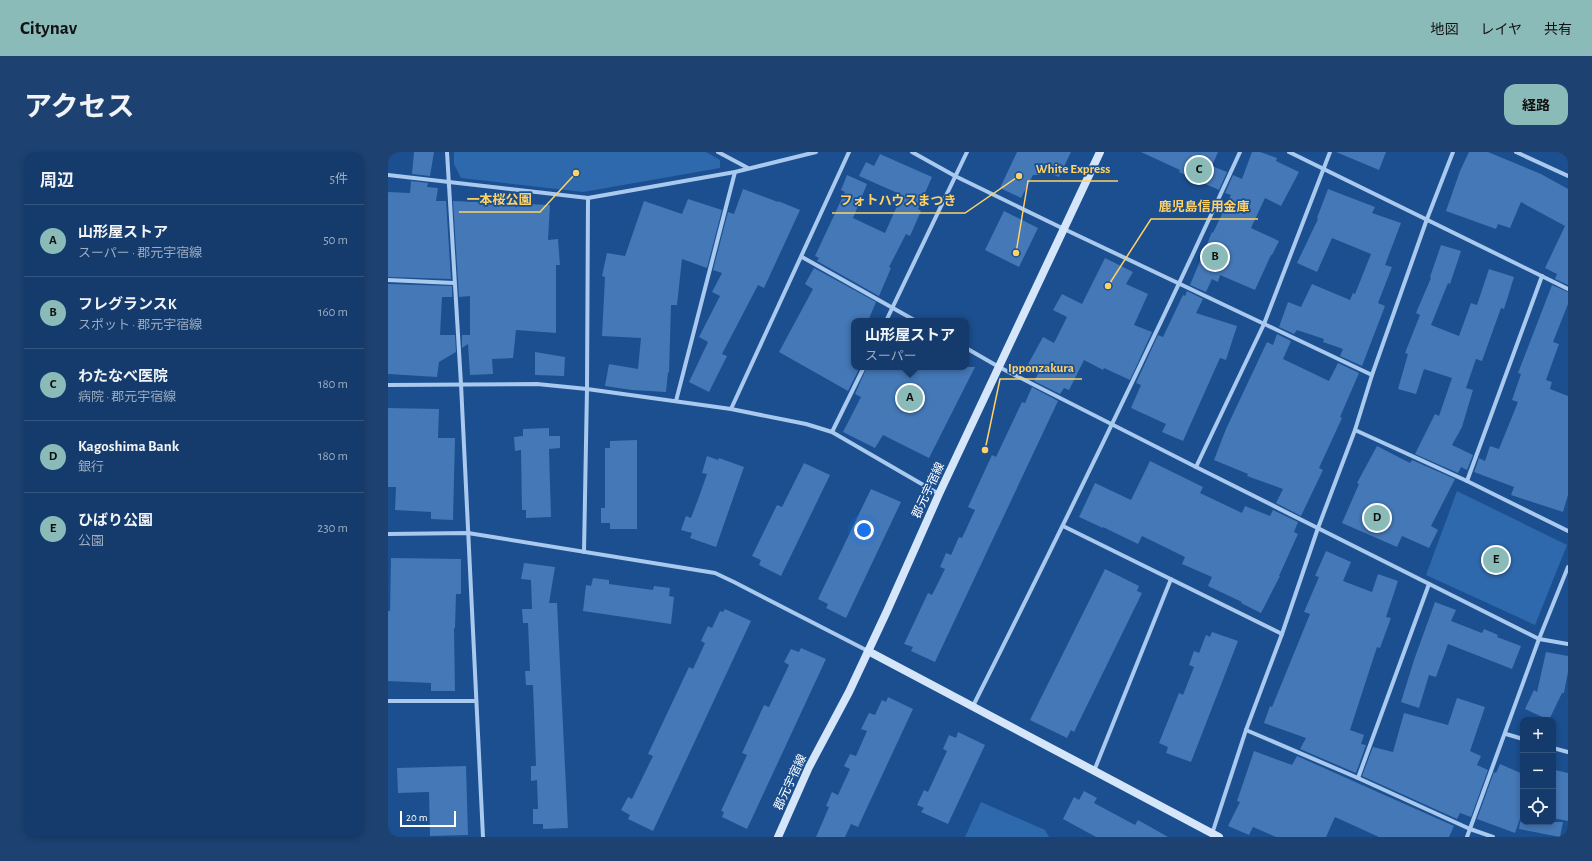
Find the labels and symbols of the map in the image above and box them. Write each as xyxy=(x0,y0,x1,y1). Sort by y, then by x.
pin: C xyxy=(1186,155,1212,185)
callout: White Express xyxy=(1028,156,1118,181)
text: White Express xyxy=(1036,163,1110,176)
callout: 一本桜公園 xyxy=(459,187,540,212)
callout: フォトハウスまつき xyxy=(832,188,965,213)
text: 一本桜公園 xyxy=(466,193,532,207)
text: フォトハウスまつき xyxy=(839,194,957,208)
callout: 鹿児島信用金庫 xyxy=(1151,194,1258,219)
text: 鹿児島信用金庫 xyxy=(1158,199,1250,214)
pin: B xyxy=(1202,242,1228,272)
callout: Ipponzakura xyxy=(1000,354,1082,379)
text: Ipponzakura xyxy=(1008,362,1074,375)
pin: A xyxy=(897,383,923,413)
street label: 郡元宇宿線 xyxy=(909,460,946,520)
pin: D xyxy=(1364,503,1390,533)
your location xyxy=(854,520,874,540)
pin: E xyxy=(1483,545,1509,575)
street label: 郡元宇宿線 xyxy=(771,752,808,812)
scale bar xyxy=(400,809,456,828)

